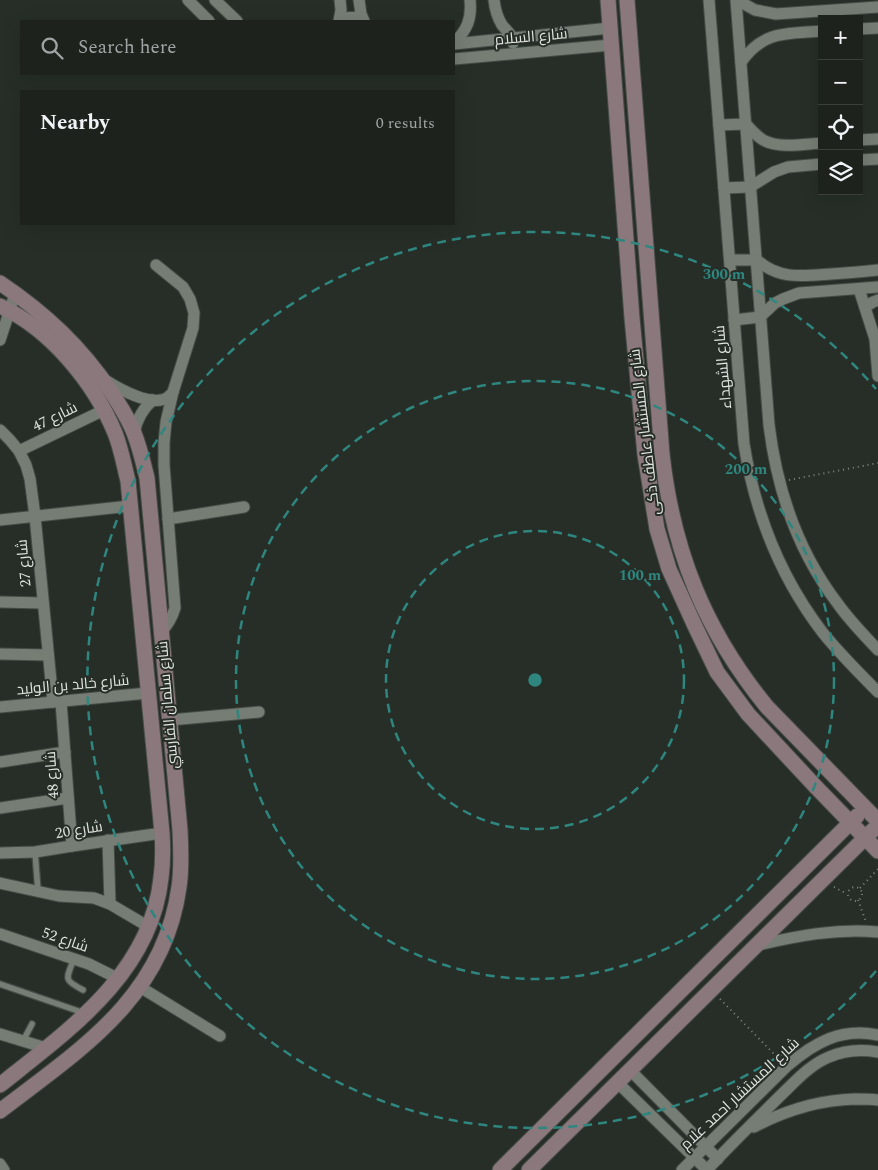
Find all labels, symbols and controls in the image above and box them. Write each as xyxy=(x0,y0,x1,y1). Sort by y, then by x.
map controls xyxy=(818,15,863,195)
button: + xyxy=(818,15,863,60)
search box xyxy=(20,20,455,75)
street label: شارع السلام xyxy=(493,22,569,52)
text: Search here xyxy=(78,33,177,62)
icon: search xyxy=(38,34,66,62)
button: − xyxy=(818,60,863,105)
button: locate xyxy=(818,105,863,150)
text: Nearby xyxy=(40,107,110,139)
text: 0 results xyxy=(376,111,435,135)
button: layers xyxy=(818,150,863,195)
text: 300 m xyxy=(703,263,746,286)
street label: شارع الشهداء xyxy=(708,324,738,410)
street label: شارع المستشار عاطف ذكى xyxy=(623,348,667,516)
street label: شارع 47 xyxy=(28,396,82,438)
text: 200 m xyxy=(725,458,768,481)
street label: شارع 27 xyxy=(10,538,38,588)
text: 100 m xyxy=(619,564,662,587)
street label: شارع سلمان الفارسي xyxy=(151,640,185,770)
street label: شارع خالد بن الوليد xyxy=(16,669,130,701)
centre of rings xyxy=(526,671,544,689)
street label: شارع 48 xyxy=(39,750,65,800)
street label: شارع 20 xyxy=(54,815,104,845)
street label: شارع 52 xyxy=(39,921,91,959)
street label: شارع المستشار احمد علام xyxy=(675,1032,805,1156)

